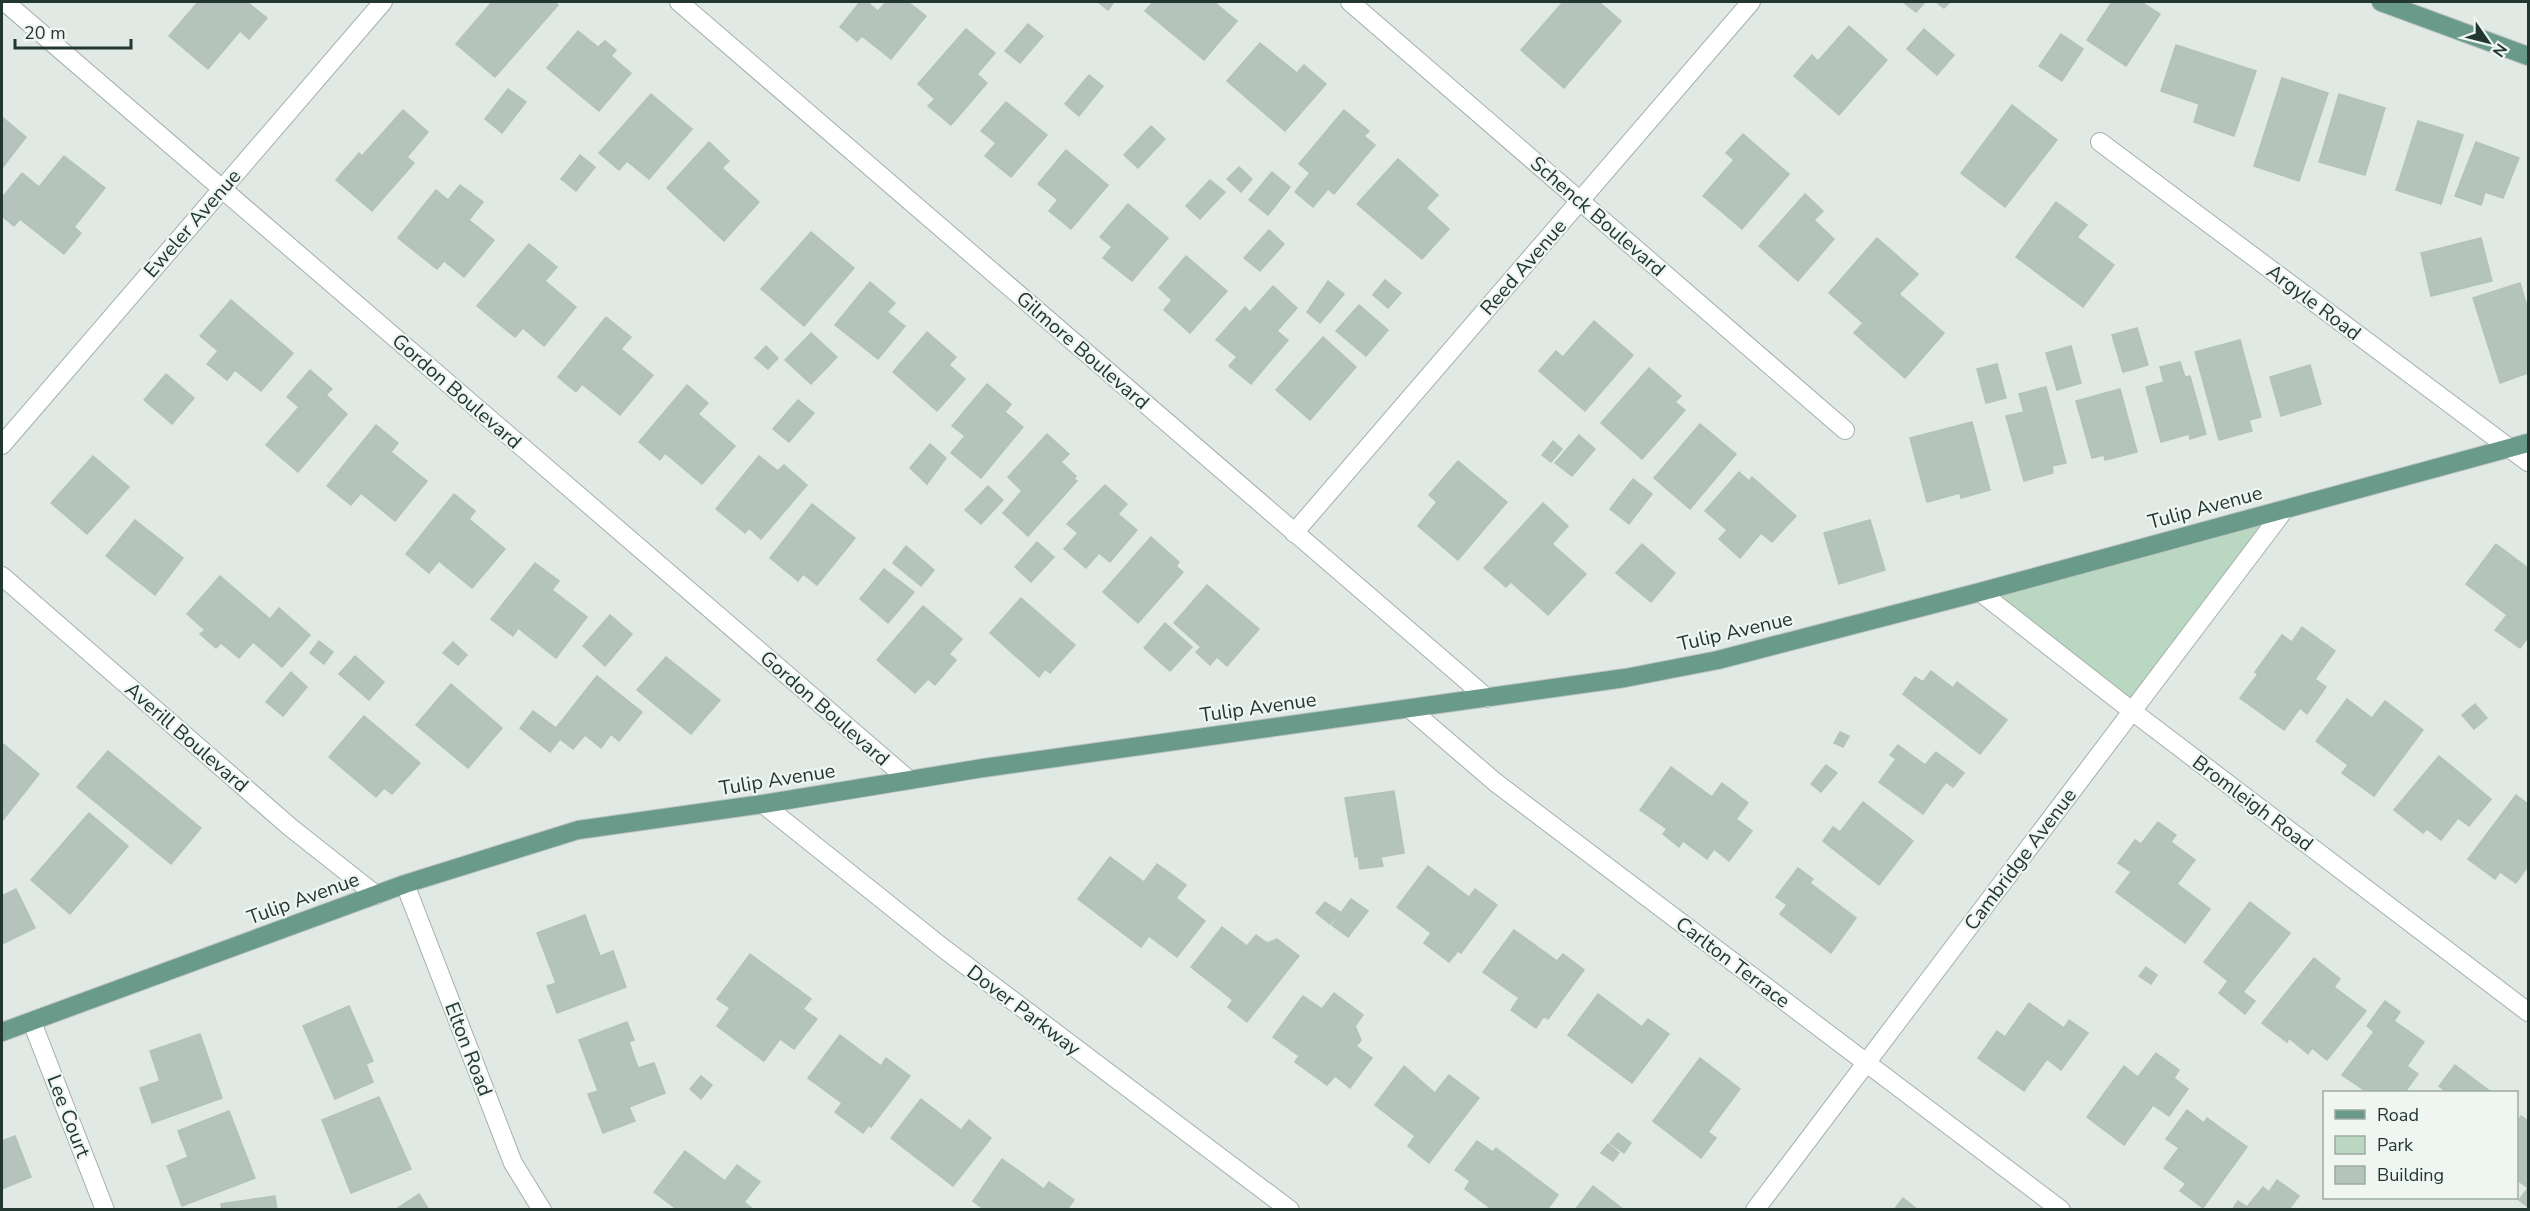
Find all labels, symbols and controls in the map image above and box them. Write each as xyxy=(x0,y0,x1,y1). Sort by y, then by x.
scale bar xyxy=(15,12,130,50)
north arrow xyxy=(2458,12,2518,72)
text: 20 m xyxy=(24,21,66,45)
text: N xyxy=(2487,39,2512,61)
street label: Schenck Boulevard xyxy=(1524,150,1671,283)
street label: Eweler Avenue xyxy=(138,163,247,283)
street label: Reed Avenue xyxy=(1474,213,1573,321)
street label: Argyle Road xyxy=(2261,258,2366,347)
street label: Gilmore Boulevard xyxy=(1011,285,1155,416)
street label: Gordon Boulevard xyxy=(386,328,527,455)
street label: Tulip Avenue xyxy=(2145,479,2265,536)
street label: Tulip Avenue xyxy=(1675,605,1795,658)
street label: Gordon Boulevard xyxy=(754,645,895,772)
street label: Averill Boulevard xyxy=(119,676,254,798)
street label: Tulip Avenue xyxy=(1198,686,1318,729)
street label: Bromleigh Road xyxy=(2187,749,2319,858)
street label: Tulip Avenue xyxy=(717,757,837,802)
street label: Cambridge Avenue xyxy=(1958,783,2083,936)
street label: Tulip Avenue xyxy=(243,866,363,931)
street label: Carlton Terrace xyxy=(1670,910,1795,1014)
street label: Dover Parkway xyxy=(961,959,1087,1063)
street label: Elton Road xyxy=(438,998,499,1100)
street label: Lee Court xyxy=(40,1071,97,1163)
legend xyxy=(2323,1091,2518,1199)
text: Road xyxy=(2377,1103,2419,1127)
text: Park xyxy=(2377,1133,2414,1157)
text: Building xyxy=(2377,1163,2444,1187)

